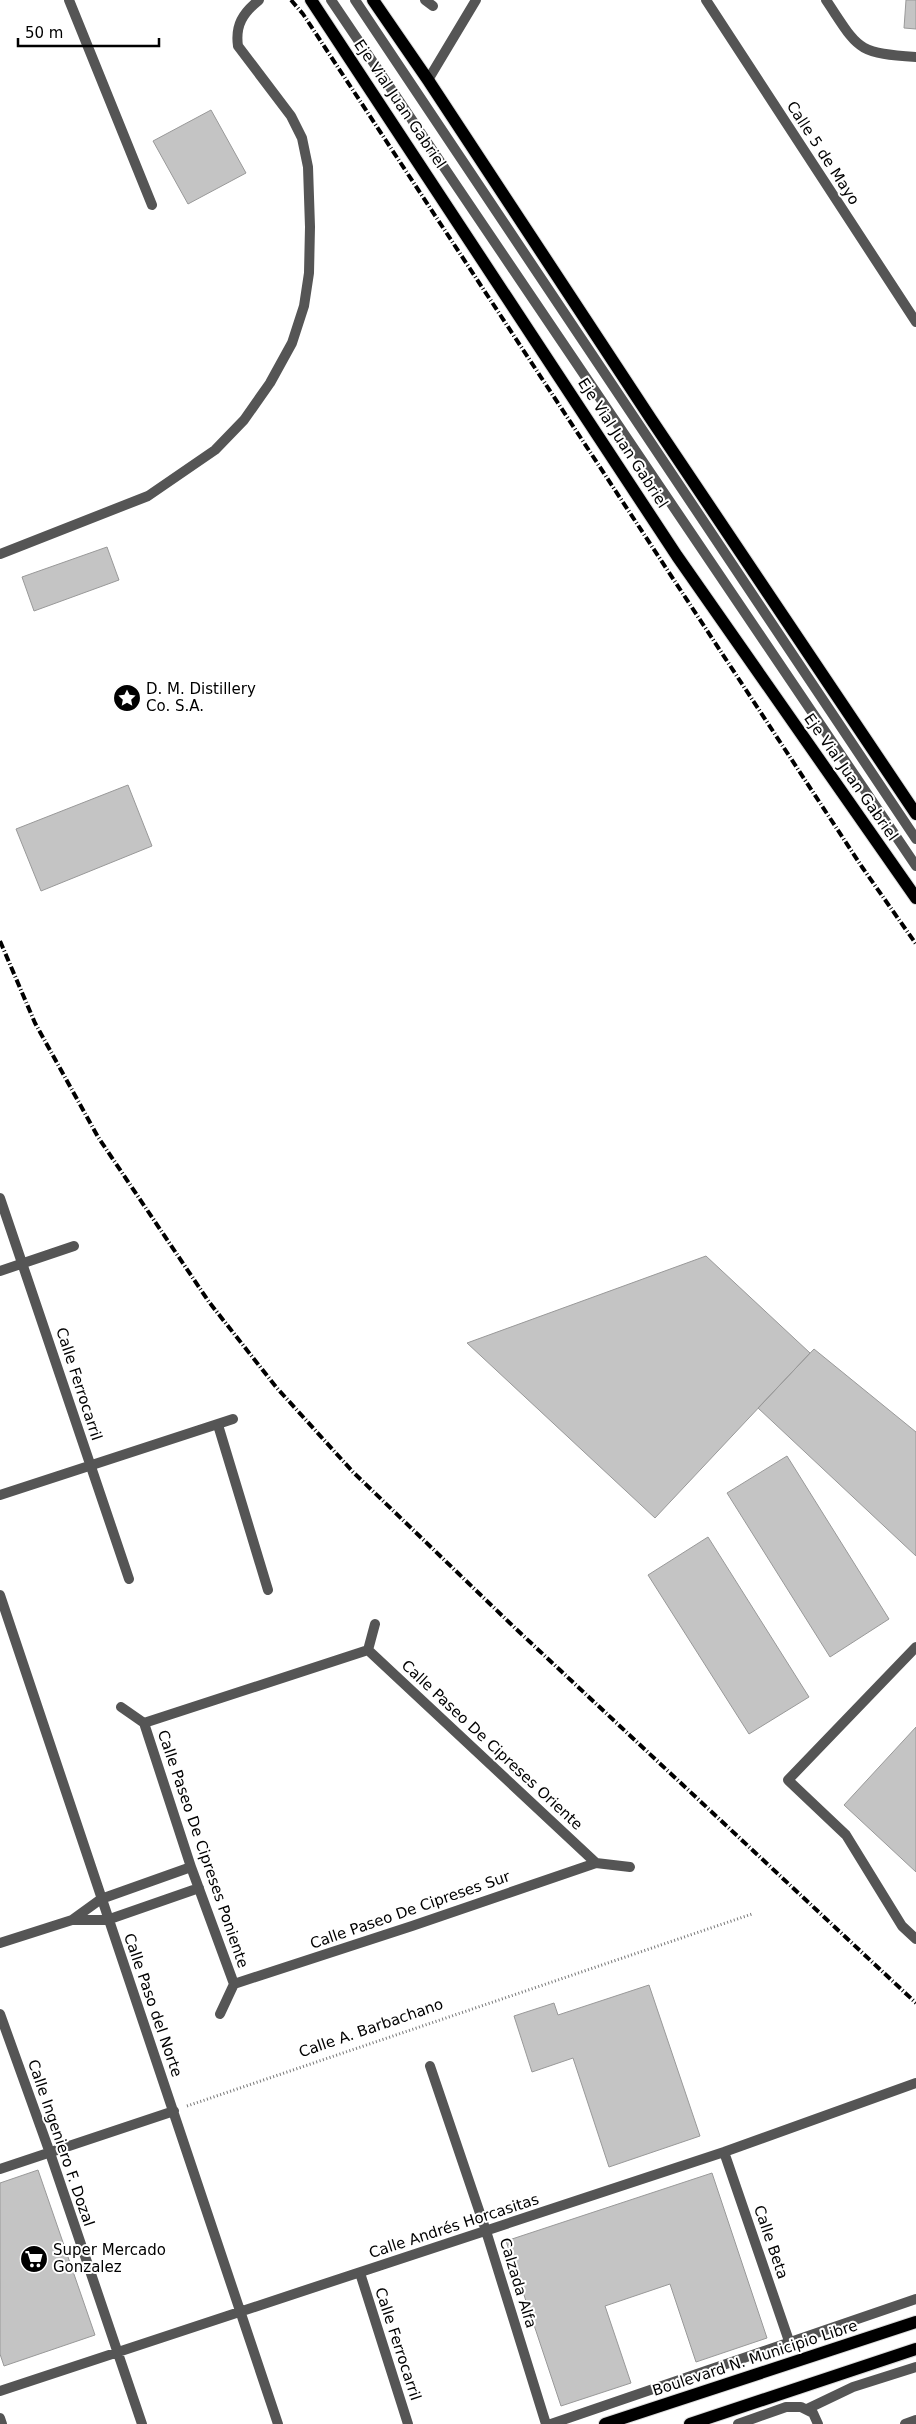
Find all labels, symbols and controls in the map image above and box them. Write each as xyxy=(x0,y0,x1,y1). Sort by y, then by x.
scale bar xyxy=(18,15,159,47)
text: 50 m xyxy=(25,24,63,42)
street label: Eje Vial Juan Gabriel xyxy=(350,36,450,172)
street label: Calle 5 de Mayo xyxy=(783,98,863,208)
street label: Eje Vial Juan Gabriel xyxy=(574,375,672,511)
place label: D. M. Distillery Co. S.A. xyxy=(146,680,256,715)
place icon: D. M. Distillery Co. S.A. xyxy=(112,683,142,713)
street label: Eje Vial Juan Gabriel xyxy=(800,710,902,844)
street label: Calle Ferrocarril xyxy=(52,1325,106,1443)
street label: Calle Paseo De Cipreses Oriente xyxy=(398,1656,586,1834)
street label: Calle Paseo De Cipreses Poniente xyxy=(154,1728,252,1970)
street label: Calle Paseo De Cipreses Sur xyxy=(308,1867,513,1953)
street label: Calle Paso del Norte xyxy=(120,1931,186,2079)
street label: Calle A. Barbachano xyxy=(296,1995,446,2061)
street label: Calle Ingeniero F. Dozal xyxy=(24,2057,98,2229)
street label: Calle Andrés Horcasitas xyxy=(367,2190,541,2262)
street label: Calle Beta xyxy=(750,2203,792,2281)
street label: Calzada Alfa xyxy=(496,2236,540,2330)
place label: Super Mercado Gonzalez xyxy=(53,2241,166,2276)
supermarket icon: Super Mercado Gonzalez xyxy=(19,2244,49,2274)
street label: Calle Ferrocarril xyxy=(371,2285,425,2403)
street label: Boulevard N. Municipio Libre xyxy=(650,2316,860,2400)

